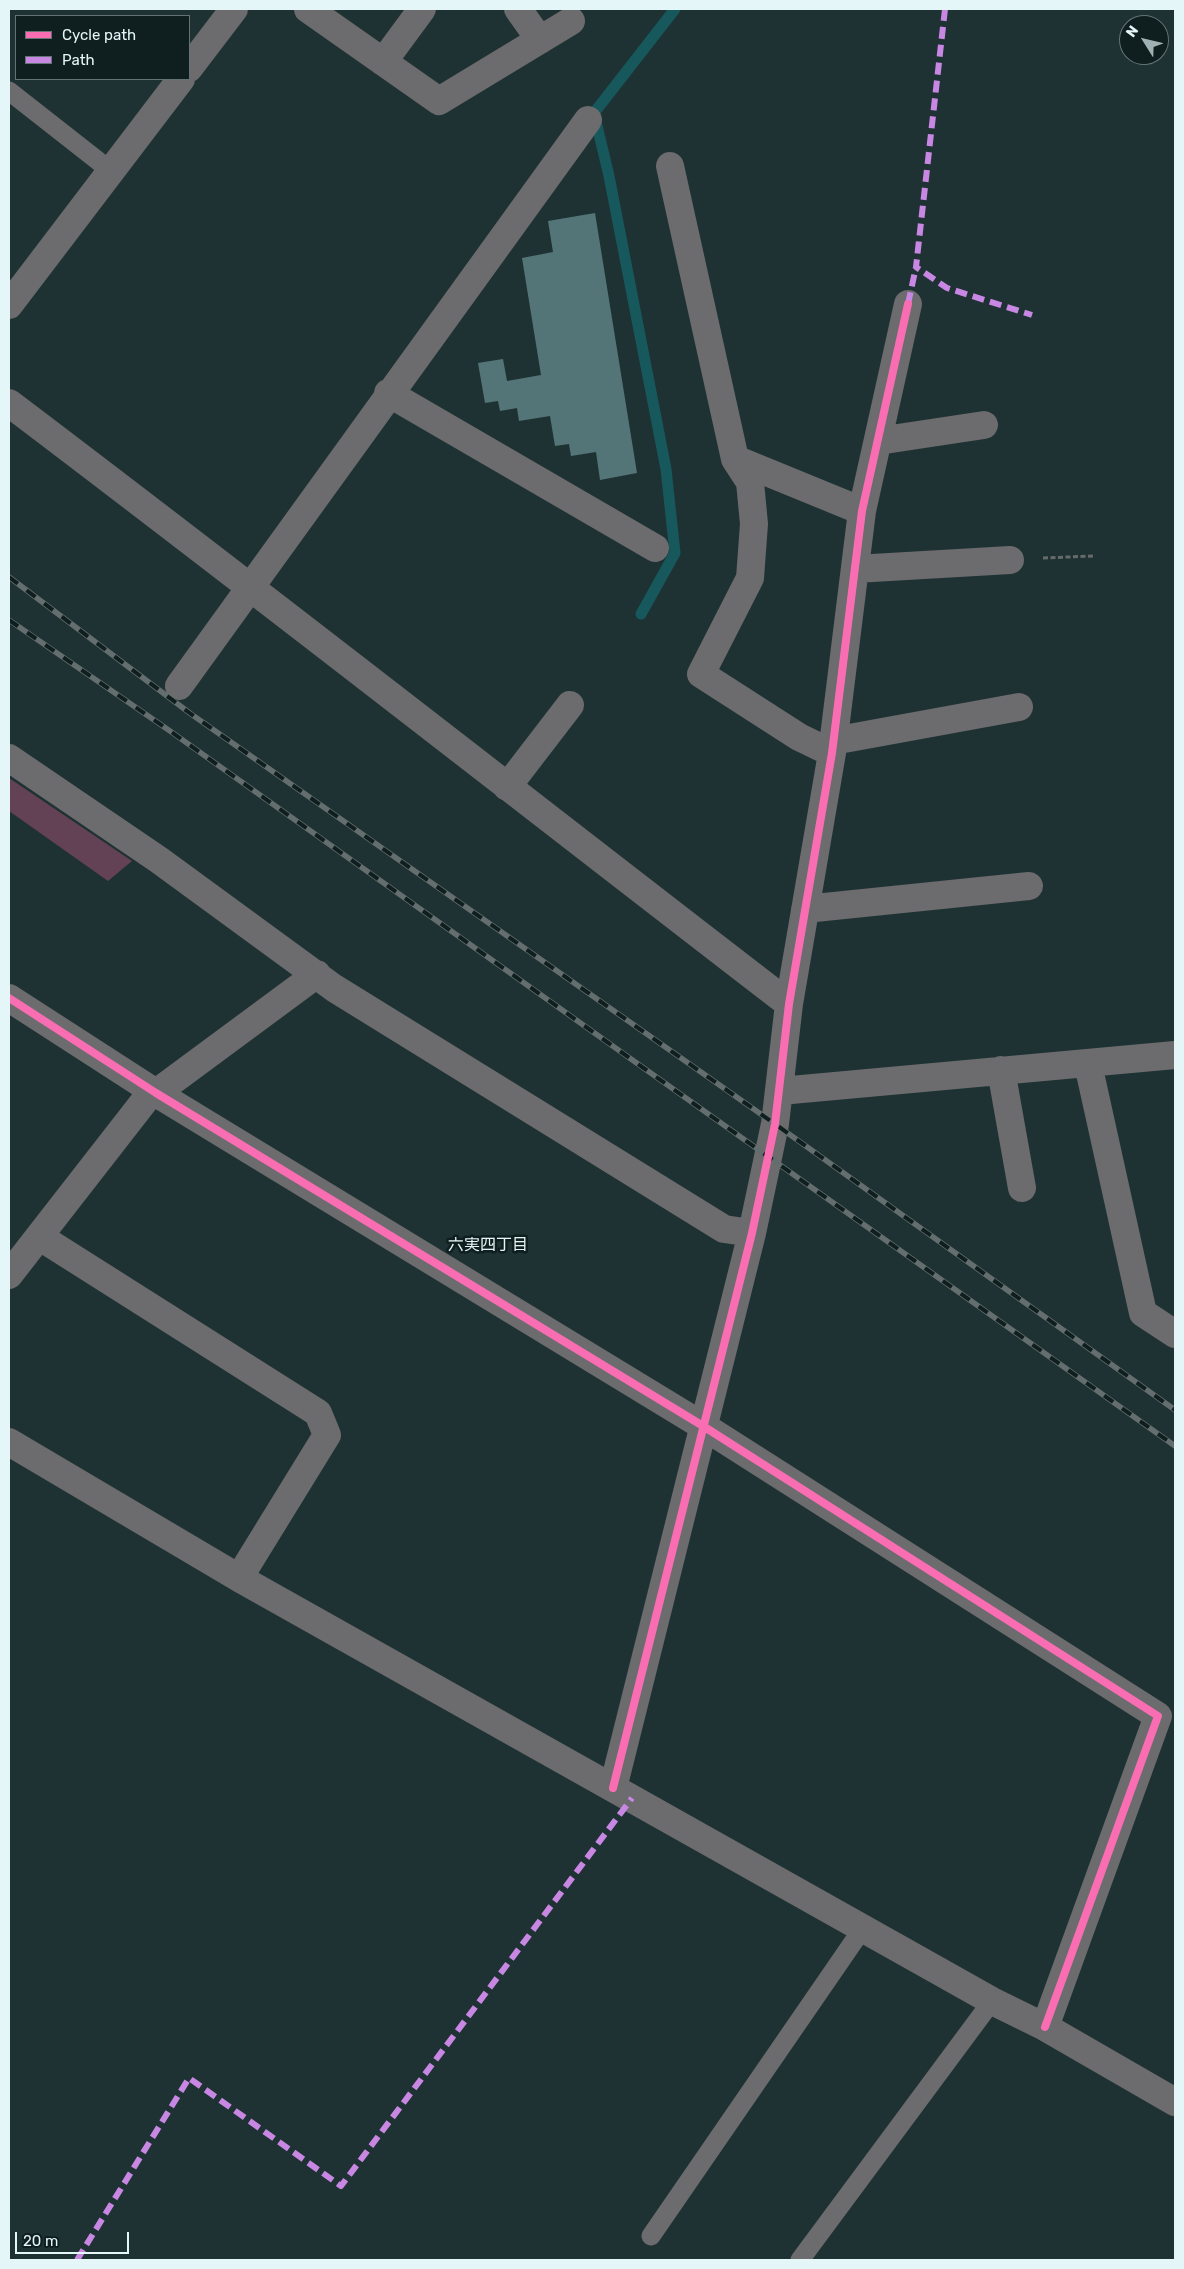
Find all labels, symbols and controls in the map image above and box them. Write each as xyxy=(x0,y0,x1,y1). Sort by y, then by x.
legend xyxy=(15,15,190,80)
north arrow xyxy=(1119,15,1169,65)
text: N xyxy=(1122,22,1142,41)
text: Cycle path xyxy=(62,26,136,44)
text: Path xyxy=(62,51,95,69)
district label: 六実四丁目 xyxy=(448,1235,528,1255)
scale bar xyxy=(18,2222,131,2254)
text: 20 m xyxy=(23,2232,58,2250)

